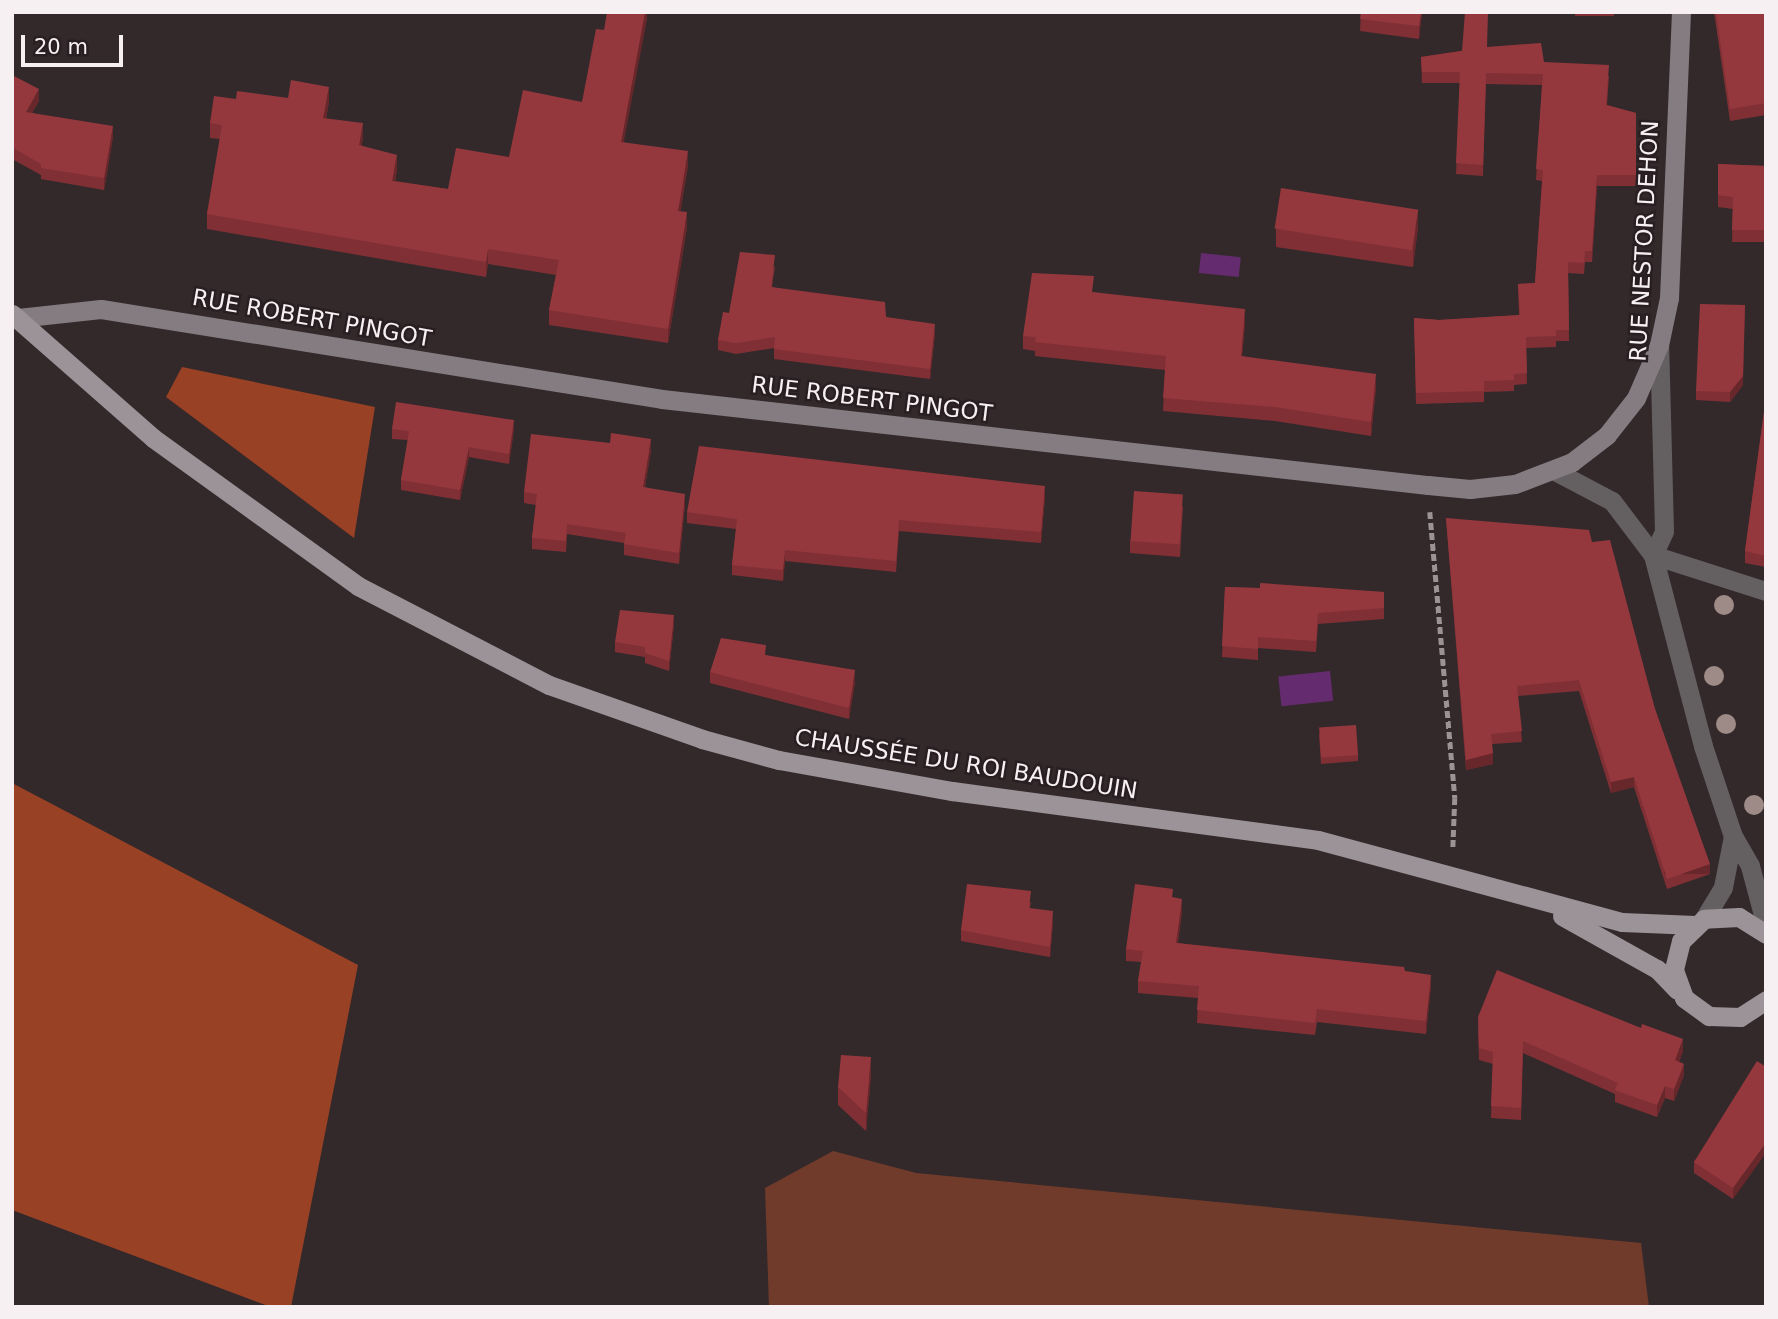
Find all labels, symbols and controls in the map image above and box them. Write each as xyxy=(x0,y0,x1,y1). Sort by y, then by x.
scale bar xyxy=(24,21,126,65)
text: 20 m xyxy=(34,35,88,59)
street label: RUE NESTOR DEHON xyxy=(1624,120,1664,362)
street label: RUE ROBERT PINGOT xyxy=(190,283,434,353)
street label: RUE ROBERT PINGOT xyxy=(750,371,994,427)
street label: CHAUSSÉE DU ROI BAUDOUIN xyxy=(793,723,1139,805)

